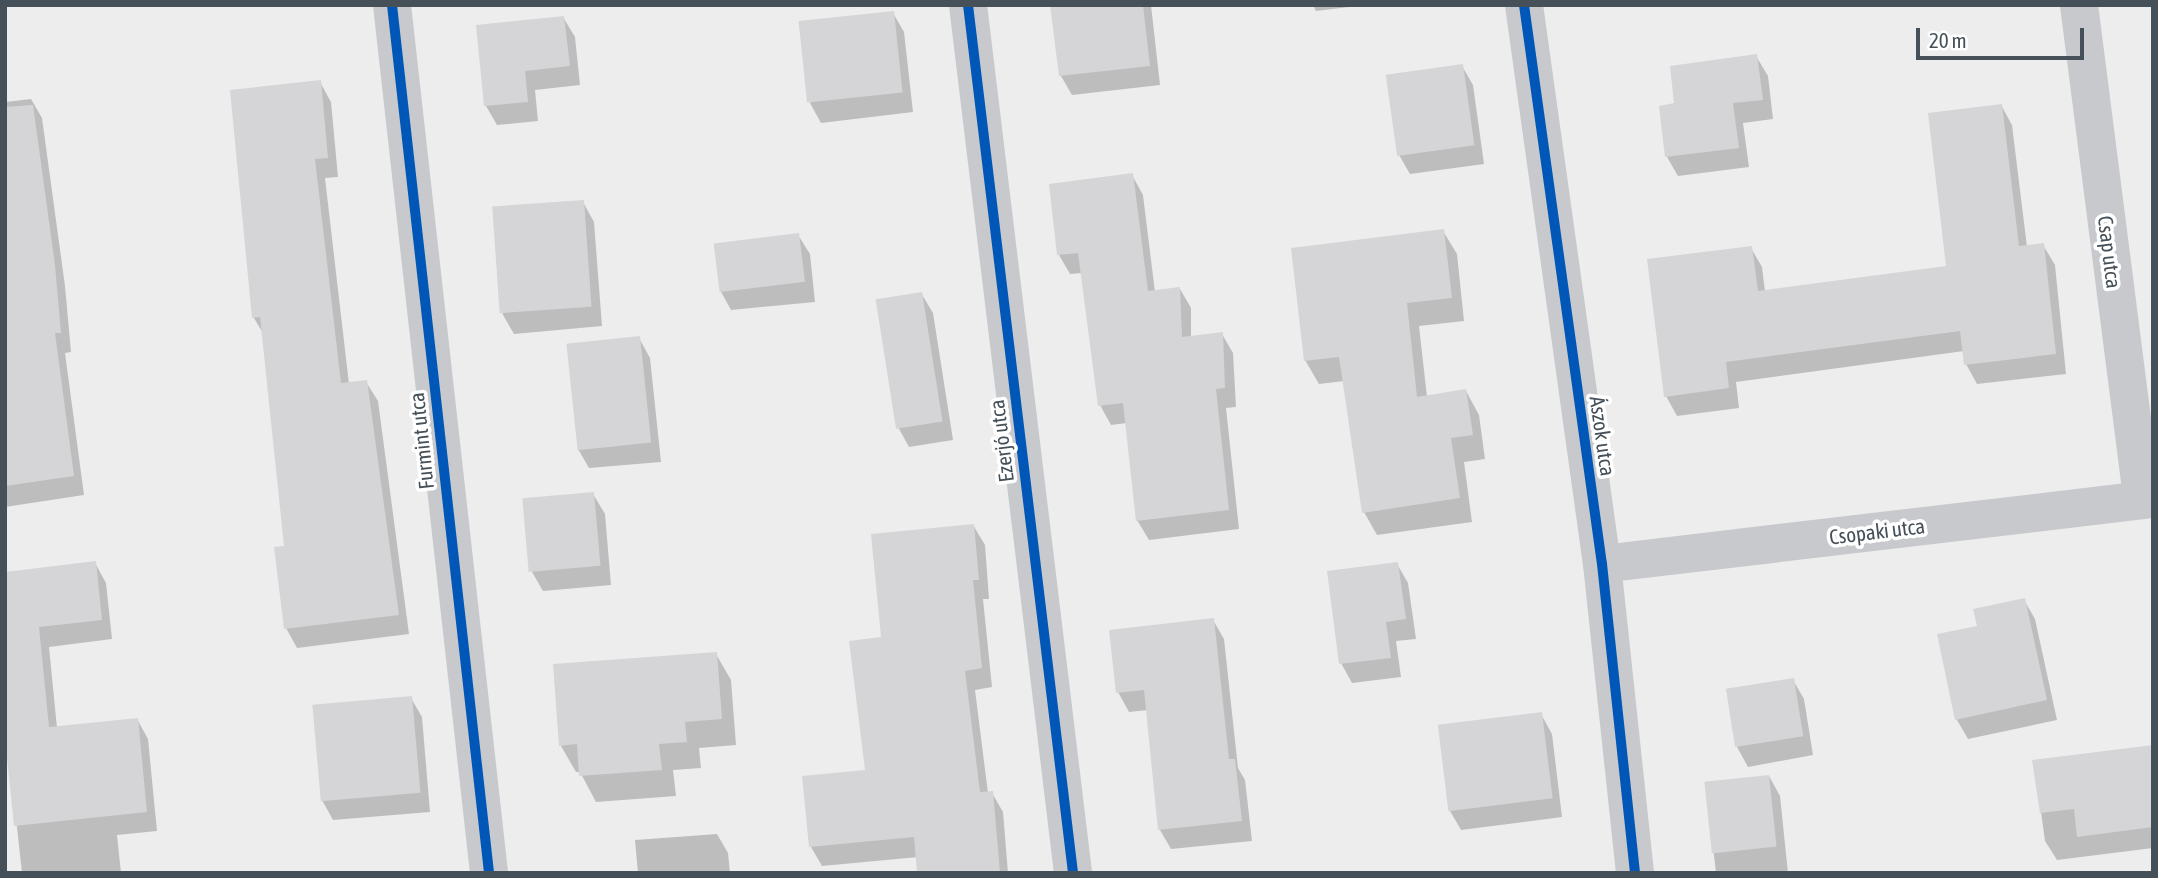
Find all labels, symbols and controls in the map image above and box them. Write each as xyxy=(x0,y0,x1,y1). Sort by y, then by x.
scale bar xyxy=(1920,14,2088,58)
text: 20 m xyxy=(1929,28,1967,52)
street label: Csap utca xyxy=(2093,214,2127,290)
street label: Furmint utca xyxy=(403,391,439,491)
street label: Ászok utca xyxy=(1585,394,1621,478)
street label: Ezerjó utca xyxy=(983,398,1019,484)
street label: Csopaki utca xyxy=(1828,513,1926,549)

